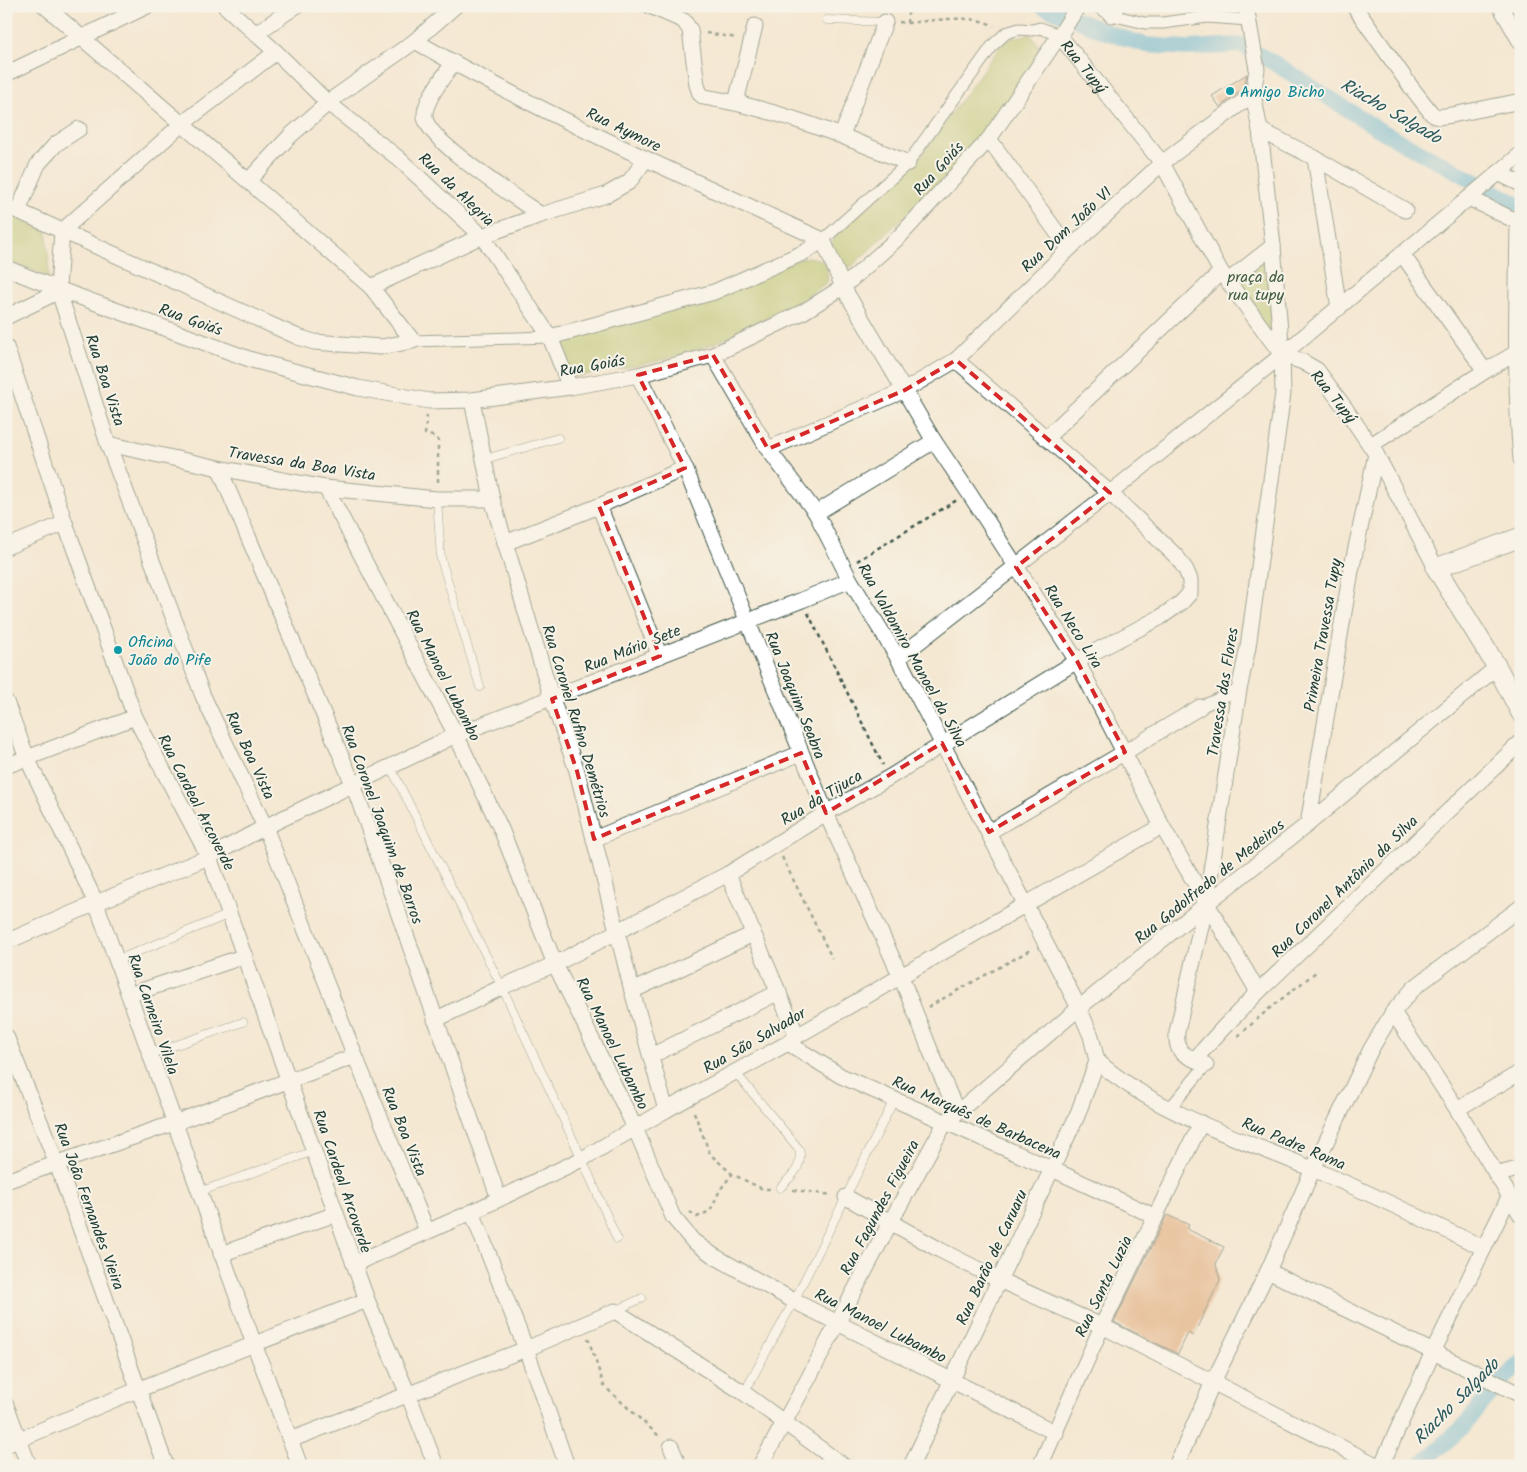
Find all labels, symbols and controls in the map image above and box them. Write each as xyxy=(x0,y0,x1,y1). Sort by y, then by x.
street label: Rua Tupý xyxy=(1054,35,1113,100)
water label: Riacho Salgado xyxy=(1334,72,1448,154)
place label: Amigo Bicho xyxy=(1240,80,1324,105)
marker: Amigo Bicho xyxy=(1224,85,1236,97)
street label: Rua Aymore xyxy=(582,101,665,159)
street label: Rua Goiás xyxy=(908,136,971,202)
street label: Rua da Alegria xyxy=(412,147,500,233)
street label: Rua Dom João VI xyxy=(1016,181,1118,279)
park label: praça da rua tupy xyxy=(1226,265,1285,308)
street label: Rua Goiás xyxy=(155,297,226,344)
street label: Rua Boa Vista xyxy=(78,331,131,430)
street label: Rua Goiás xyxy=(558,348,627,385)
street label: Rua Tupý xyxy=(1303,365,1363,430)
street label: Travessa da Boa Vista xyxy=(226,440,377,488)
street label: Primeira Travessa Tupy xyxy=(1298,556,1349,714)
street label: Rua Valdomiro Manoel da Silva xyxy=(850,559,973,753)
street label: Rua Neco Lira xyxy=(1037,580,1109,674)
street label: Rua Manoel Lubambo xyxy=(399,605,487,746)
street label: Rua Mário Sete xyxy=(580,619,685,680)
street label: Rua Coronel Rufino Demétrios xyxy=(534,622,617,821)
street label: Travessa das Flores xyxy=(1201,626,1246,759)
street label: Rua Joaquim Seabra xyxy=(758,628,832,763)
place label: Oficina João do Pife xyxy=(128,630,211,673)
marker: Oficina João do Pife xyxy=(112,644,124,656)
street label: Rua Boa Vista xyxy=(218,707,281,804)
street label: Rua Coronel Joaquim de Barros xyxy=(334,721,429,928)
street label: Rua Cardeal Arcoverde xyxy=(150,730,241,875)
street label: Rua da Tijuca xyxy=(776,764,867,833)
street label: Rua Coronel Antônio da Silva xyxy=(1266,810,1424,964)
street label: Rua Godolfredo de Medeiros xyxy=(1129,813,1291,951)
street label: Rua Carneiro Vilela xyxy=(120,951,185,1078)
street label: Rua Manoel Lubambo xyxy=(569,973,655,1114)
street label: Rua São Salvador xyxy=(699,1001,812,1081)
street label: Rua Marquês de Barbacena xyxy=(888,1070,1065,1167)
street label: Rua Boa Vista xyxy=(374,1083,433,1180)
street label: Rua Cardeal Arcoverde xyxy=(305,1106,378,1257)
street label: Rua Padre Roma xyxy=(1237,1111,1349,1178)
street label: Rua João Fernandes Vieira xyxy=(47,1119,131,1294)
street label: Rua Fagundes Figueira xyxy=(834,1135,927,1280)
street label: Rua Barão de Caruaru xyxy=(950,1185,1035,1330)
street label: Rua Santa Luzia xyxy=(1069,1232,1140,1342)
street label: Rua Manoel Lubambo xyxy=(810,1282,951,1370)
water label: Riacho Salgado xyxy=(1407,1351,1508,1452)

